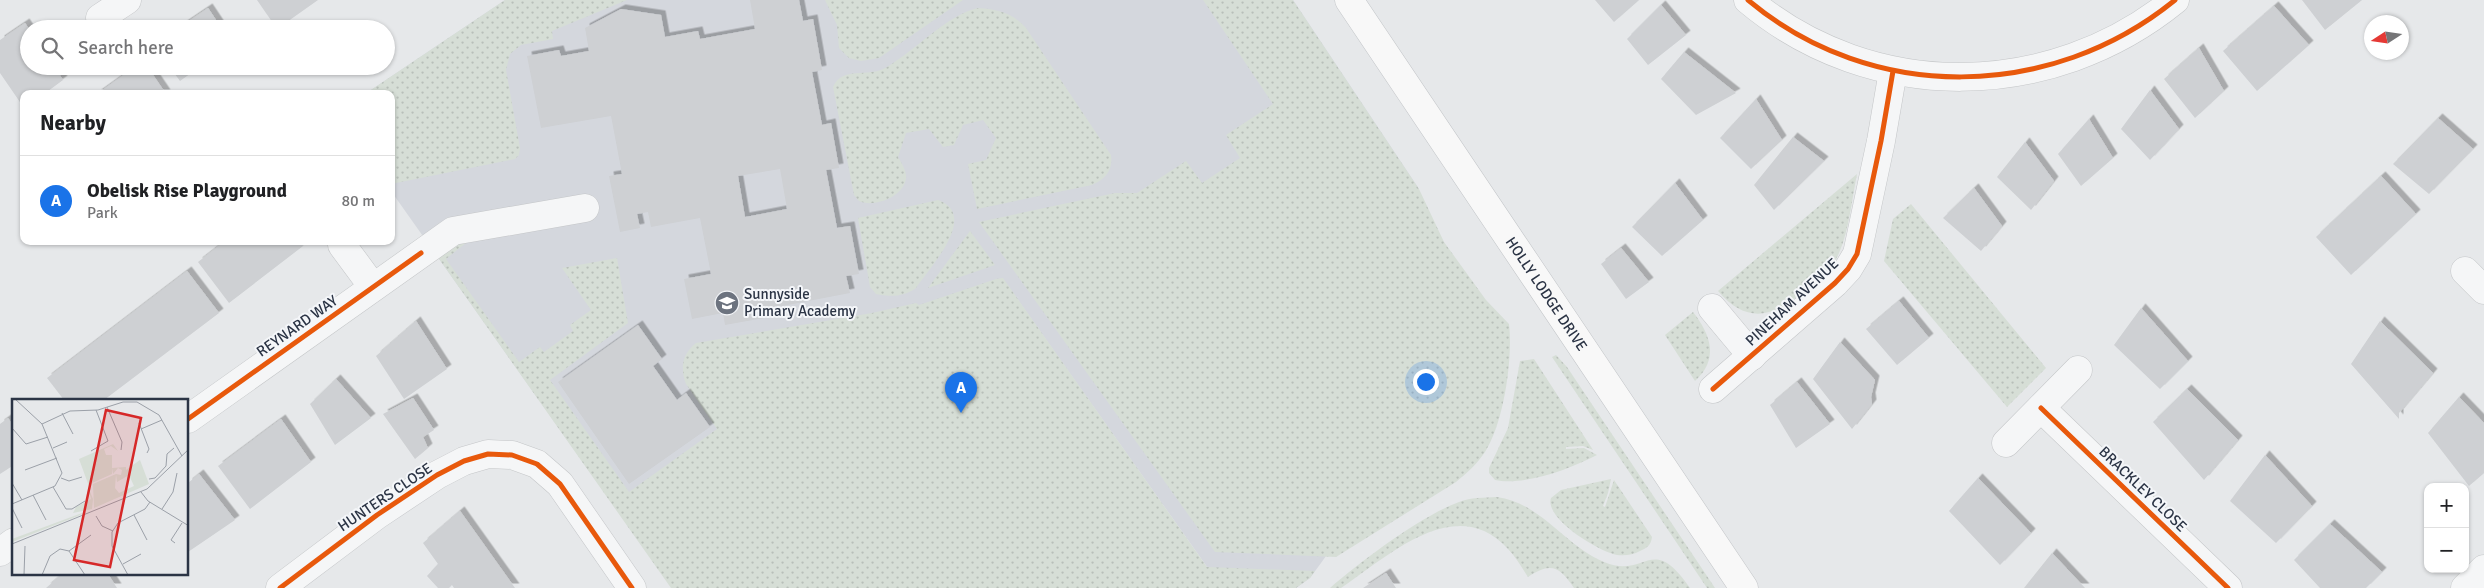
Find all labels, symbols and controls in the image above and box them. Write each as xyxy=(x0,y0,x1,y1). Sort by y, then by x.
north arrow xyxy=(2364,15,2409,60)
search box xyxy=(20,20,395,75)
icon: search xyxy=(38,34,66,62)
text: Search here xyxy=(78,36,174,60)
text: Nearby xyxy=(40,110,106,136)
text: Obelisk Rise Playground xyxy=(87,179,287,203)
text: A xyxy=(51,191,61,211)
text: 80 m xyxy=(341,191,375,211)
text: Park xyxy=(87,203,118,223)
street label: HOLLY LODGE DRIVE xyxy=(1502,233,1591,354)
street label: PINEHAM AVENUE xyxy=(1742,254,1842,350)
place label: Sunnyside Primary Academy xyxy=(744,285,856,320)
school or university icon: Sunnyside Primary Academy xyxy=(714,290,740,316)
street label: REYNARD WAY xyxy=(253,291,341,361)
your location xyxy=(1413,369,1439,395)
pin: A xyxy=(945,372,977,413)
inset map xyxy=(12,399,189,576)
street label: BRACKLEY CLOSE xyxy=(2095,443,2191,535)
street label: HUNTERS CLOSE xyxy=(334,459,436,535)
map controls xyxy=(2424,483,2469,573)
button: + xyxy=(2424,483,2469,528)
button: − xyxy=(2424,528,2469,573)

